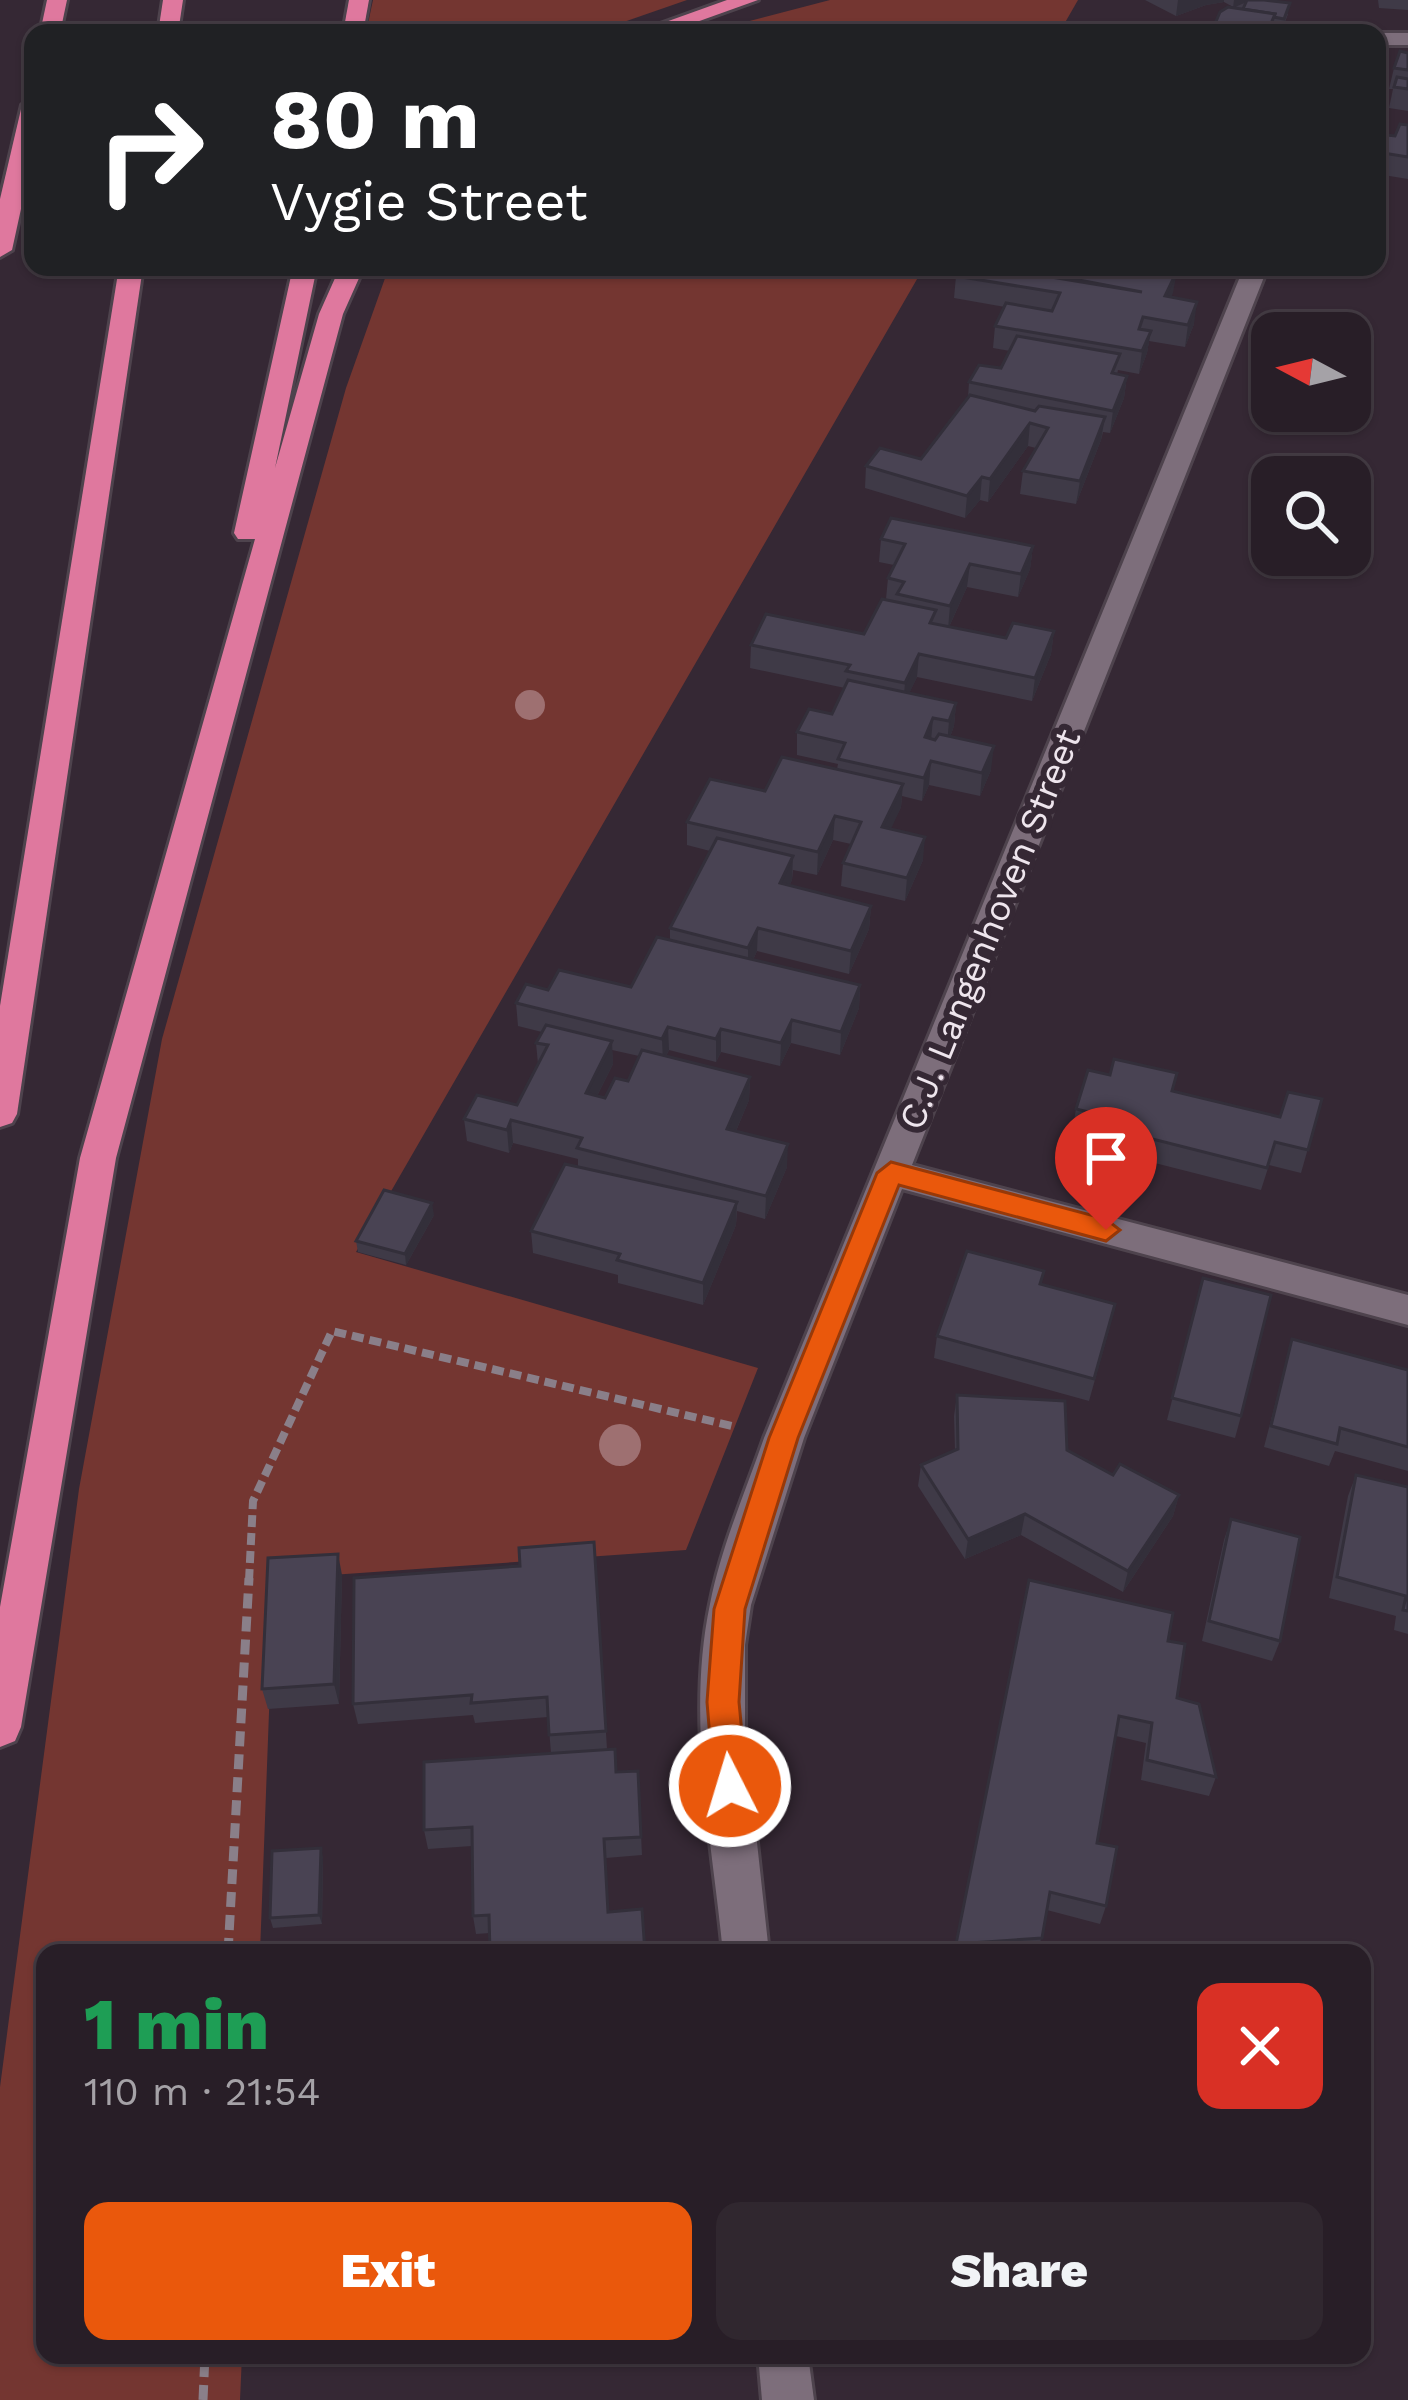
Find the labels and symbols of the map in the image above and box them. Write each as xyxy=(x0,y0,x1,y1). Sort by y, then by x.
north arrow xyxy=(1251,312,1371,432)
street label: C.J. Langenhoven Street xyxy=(890,723,1090,1136)
pin xyxy=(1055,1107,1157,1230)
position arrow xyxy=(667,1723,793,1849)

